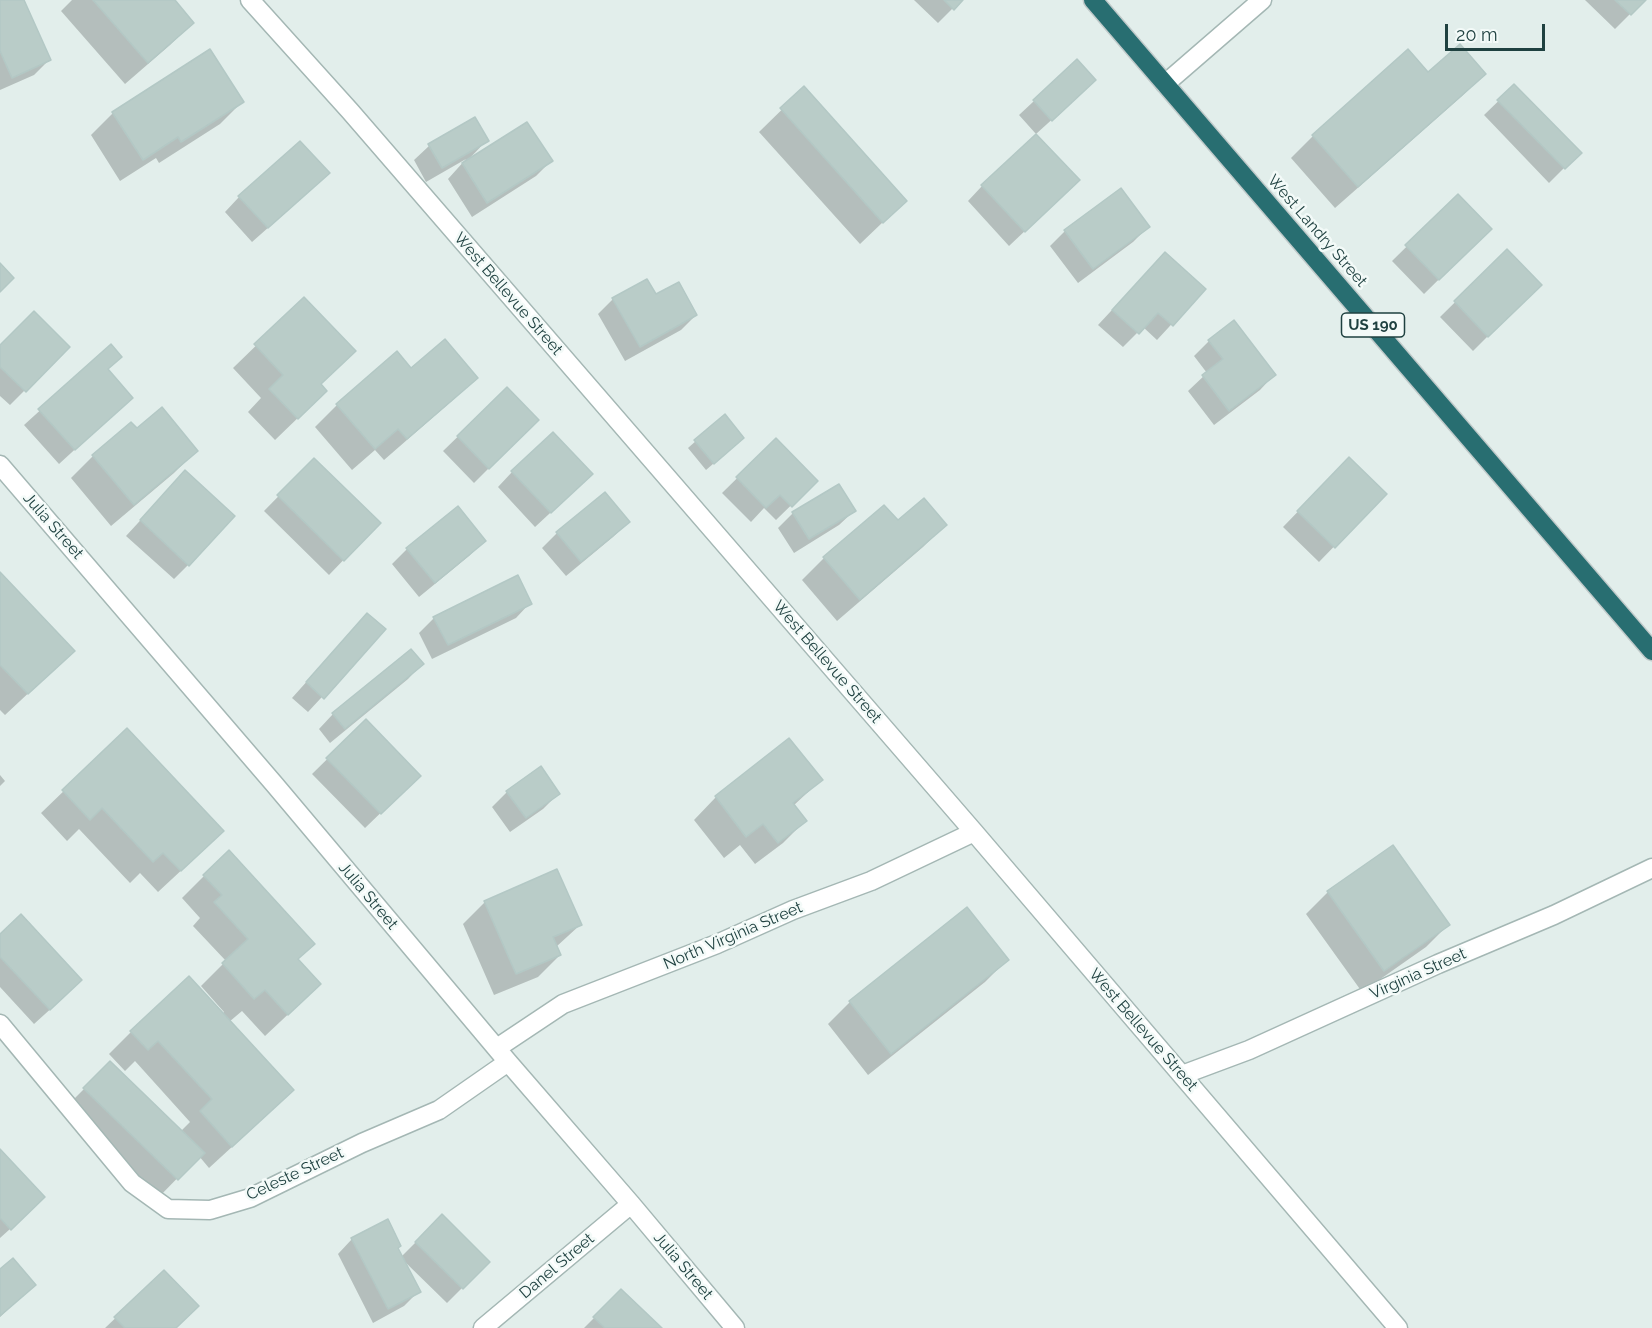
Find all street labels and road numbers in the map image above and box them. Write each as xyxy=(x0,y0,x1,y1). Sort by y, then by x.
street label: West Landry Street xyxy=(1263,171,1371,291)
street label: West Bellevue Street xyxy=(450,229,566,359)
road number: US 190 xyxy=(1342,313,1404,337)
street label: Julia Street xyxy=(19,489,87,563)
street label: West Bellevue Street xyxy=(769,597,885,727)
street label: Julia Street xyxy=(334,858,402,934)
street label: North Virginia Street xyxy=(661,898,805,974)
street label: Virginia Street xyxy=(1367,944,1469,1004)
street label: West Bellevue Street xyxy=(1085,965,1201,1095)
street label: Celeste Street xyxy=(243,1143,347,1205)
street label: Julia Street xyxy=(649,1228,717,1304)
street label: Danel Street xyxy=(516,1229,598,1303)

